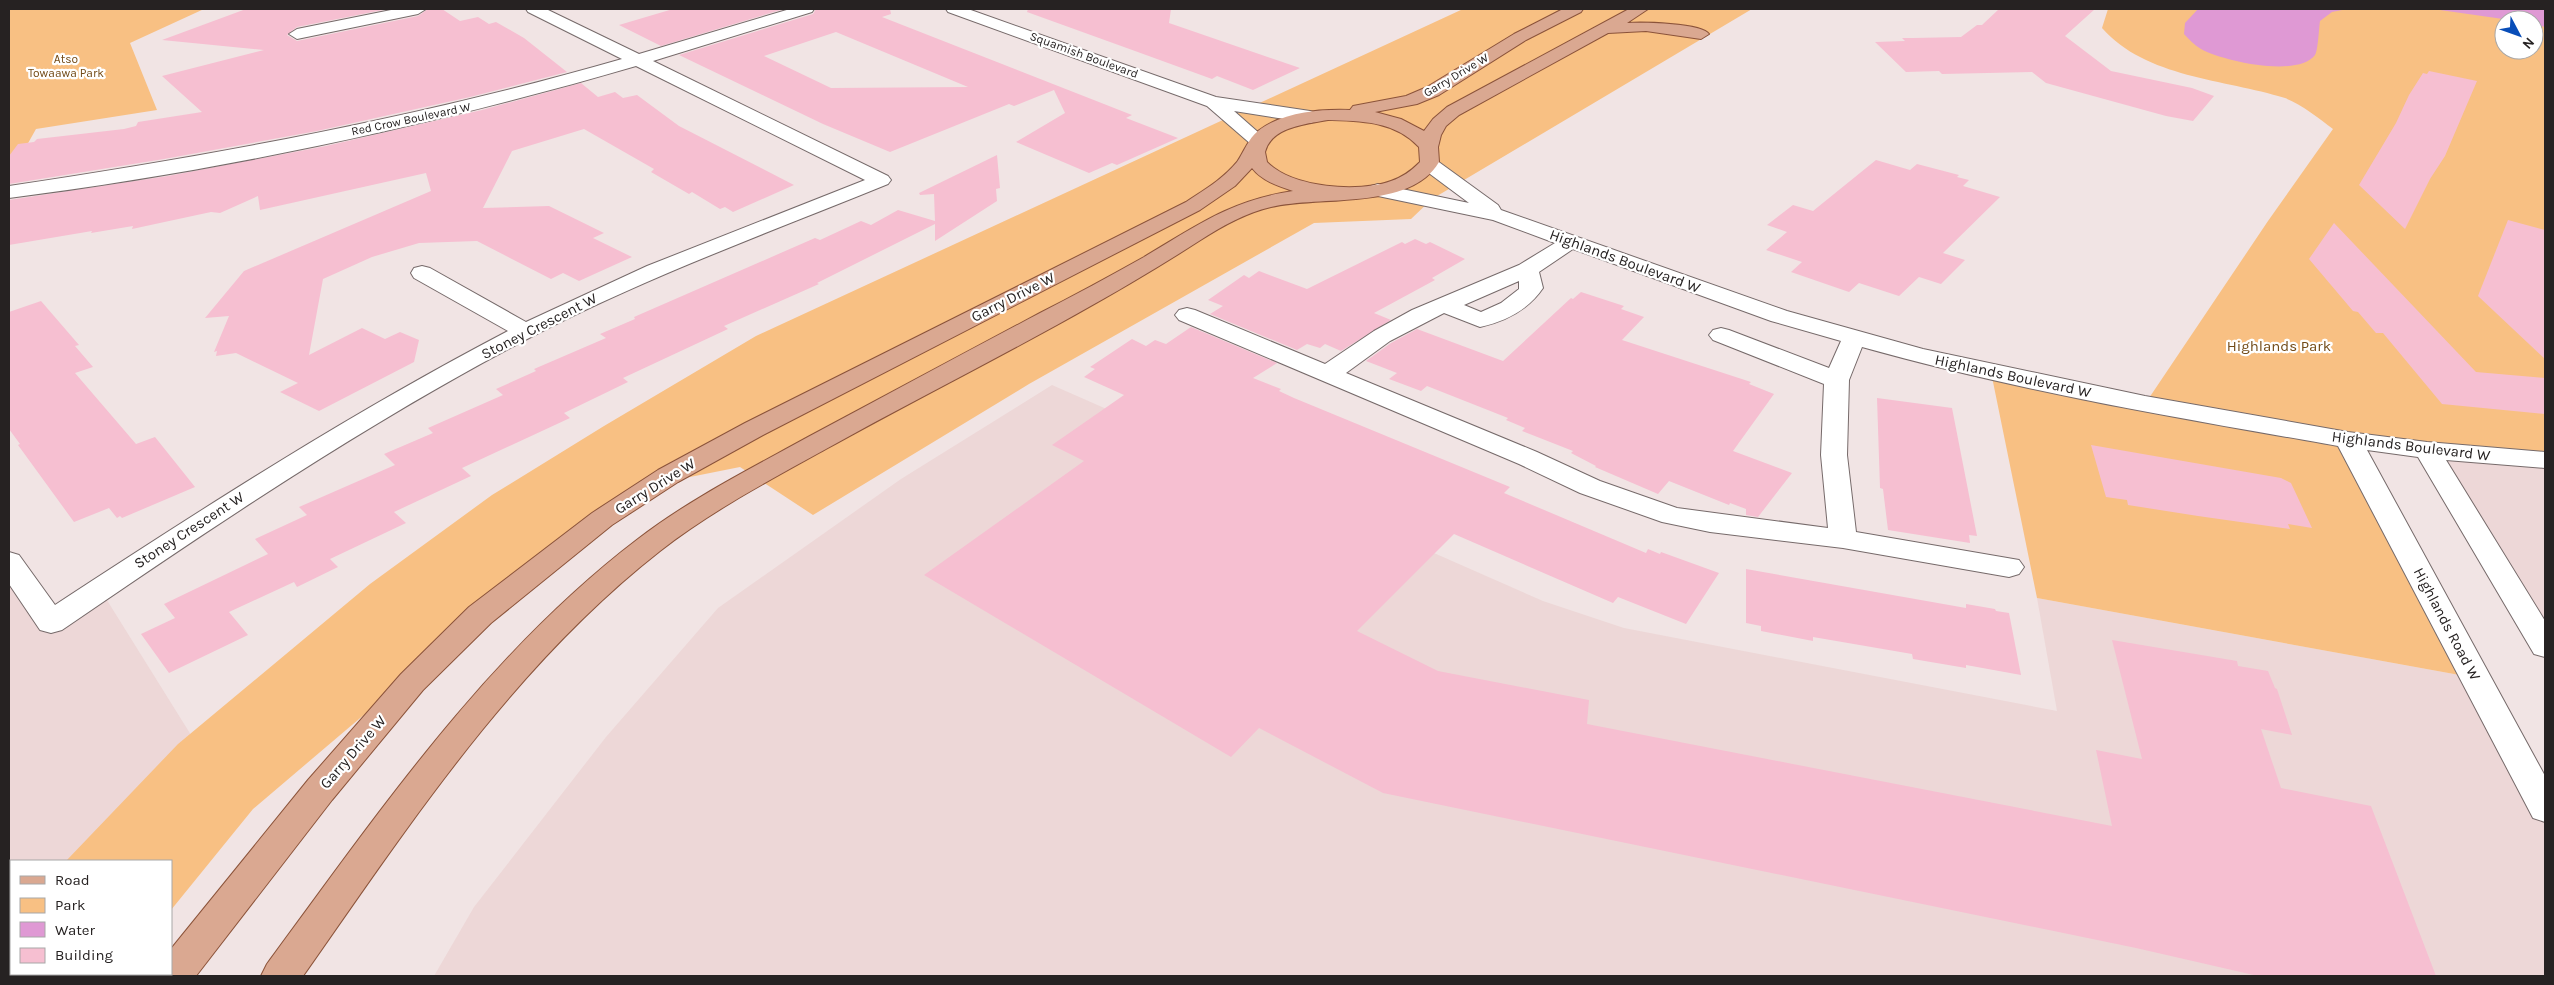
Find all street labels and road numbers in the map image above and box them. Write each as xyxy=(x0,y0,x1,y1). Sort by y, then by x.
street label: Squamish Boulevard xyxy=(1028,29,1140,81)
street label: Garry Drive W xyxy=(1421,50,1491,100)
street label: Red Crow Boulevard W xyxy=(350,99,472,139)
street label: Highlands Boulevard W xyxy=(1547,225,1704,297)
street label: Garry Drive W xyxy=(968,268,1058,326)
street label: Stoney Crescent W xyxy=(478,289,600,363)
street label: Highlands Boulevard W xyxy=(1933,351,2093,401)
street label: Highlands Boulevard W xyxy=(2331,427,2492,465)
street label: Garry Drive W xyxy=(612,454,699,518)
street label: Stoney Crescent W xyxy=(131,487,248,572)
street label: Highlands Road W xyxy=(2410,564,2485,684)
street label: Garry Drive W xyxy=(316,711,390,792)

